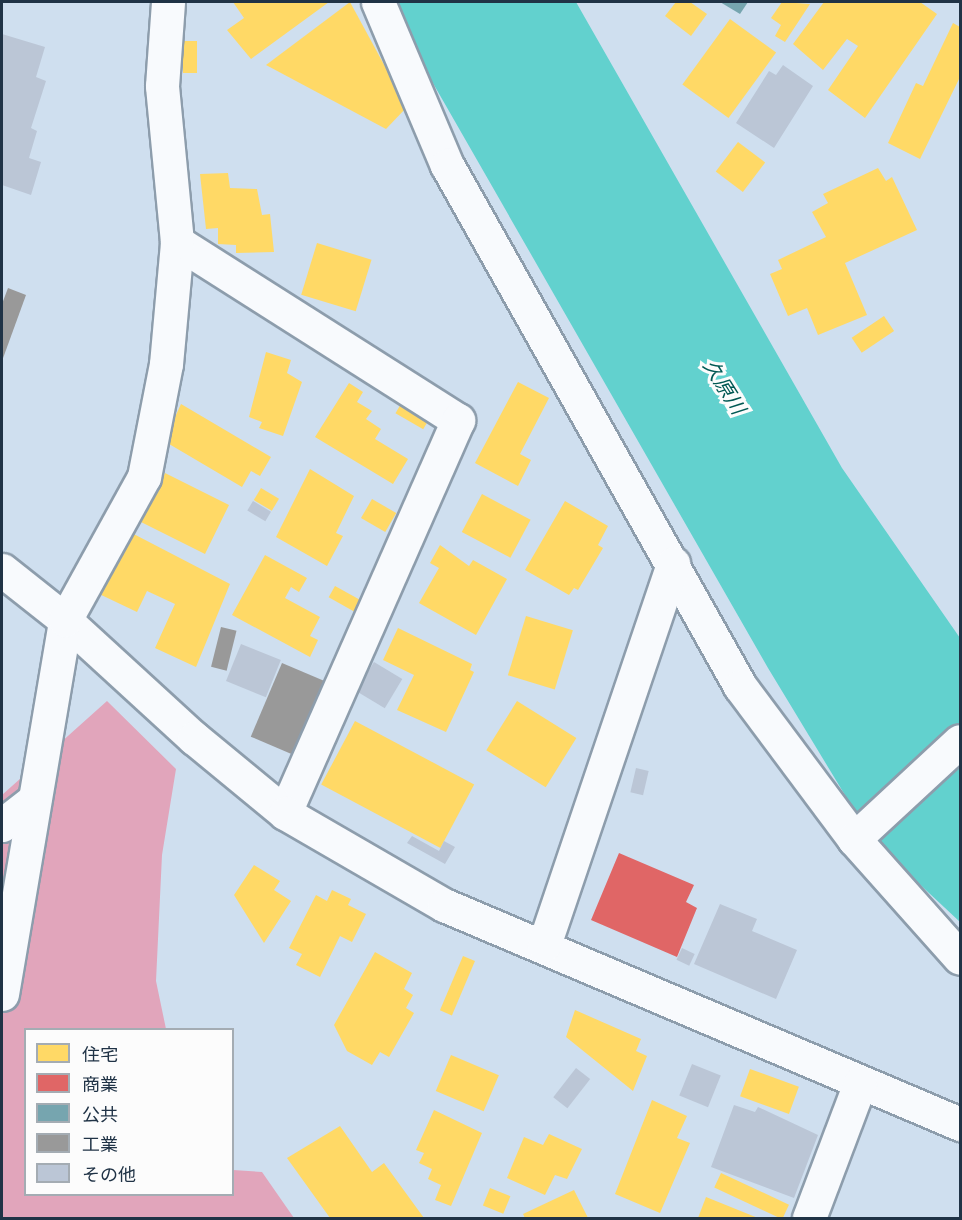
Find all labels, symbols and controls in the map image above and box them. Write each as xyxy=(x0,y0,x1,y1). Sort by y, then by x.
water label: 久原川 xyxy=(698,355,750,419)
legend xyxy=(24,1028,234,1196)
text: 住宅 xyxy=(82,1044,118,1066)
text: 商業 xyxy=(82,1074,118,1096)
text: 公共 xyxy=(82,1104,118,1126)
text: 工業 xyxy=(82,1134,118,1156)
text: その他 xyxy=(82,1164,136,1186)

